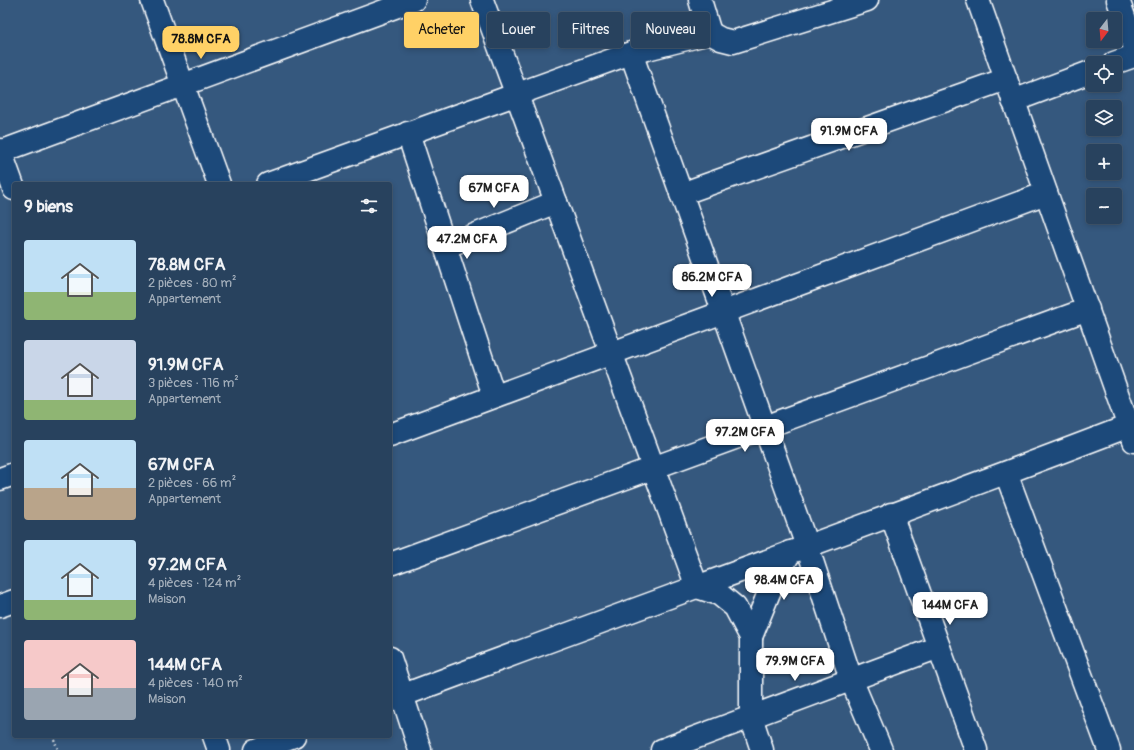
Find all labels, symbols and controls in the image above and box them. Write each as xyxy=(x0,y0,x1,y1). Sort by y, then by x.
chip: Acheter xyxy=(404,12,479,48)
chip: Louer xyxy=(487,12,550,48)
chip: Filtres xyxy=(558,12,623,48)
chip: Nouveau xyxy=(631,12,710,48)
north arrow xyxy=(1086,12,1122,48)
map controls xyxy=(1086,12,1122,224)
pin: 78.8M CFA xyxy=(155,26,247,60)
text: 78.8M CFA xyxy=(171,31,231,47)
button: locate xyxy=(1086,56,1122,92)
button: layers xyxy=(1086,100,1122,136)
pin: 91.9M CFA xyxy=(803,118,895,152)
text: 91.9M CFA xyxy=(820,123,878,139)
button: + xyxy=(1086,144,1122,180)
pin: 67M CFA xyxy=(457,175,531,209)
text: 67M CFA xyxy=(469,180,519,196)
button: − xyxy=(1086,188,1122,224)
icon: filters xyxy=(358,195,380,217)
text: 9 biens xyxy=(24,196,73,217)
pin: 47.2M CFA xyxy=(421,226,513,260)
text: 47.2M CFA xyxy=(437,231,498,247)
text: 78.8M CFA xyxy=(148,254,226,275)
icon: home xyxy=(56,256,104,304)
pin: 86.2M CFA xyxy=(666,264,758,298)
text: 86.2M CFA xyxy=(682,269,742,285)
text: 2 pièces · 80 m² xyxy=(148,275,236,291)
text: Appartement xyxy=(148,291,221,307)
text: 91.9M CFA xyxy=(148,354,224,375)
icon: home xyxy=(56,356,104,404)
text: 3 pièces · 116 m² xyxy=(148,375,239,391)
text: Appartement xyxy=(148,391,221,407)
pin: 97.2M CFA xyxy=(699,419,791,453)
text: 97.2M CFA xyxy=(715,424,775,440)
text: 67M CFA xyxy=(148,454,214,475)
icon: home xyxy=(56,456,104,504)
text: 2 pièces · 66 m² xyxy=(148,475,236,491)
text: Appartement xyxy=(148,491,221,507)
text: 97.2M CFA xyxy=(148,554,227,575)
icon: home xyxy=(56,556,104,604)
pin: 98.4M CFA xyxy=(738,567,830,601)
text: 98.4M CFA xyxy=(754,572,814,588)
text: 4 pièces · 124 m² xyxy=(148,575,241,591)
text: Maison xyxy=(148,591,186,607)
pin: 144M CFA xyxy=(909,592,991,626)
text: 144M CFA xyxy=(922,597,978,613)
pin: 79.9M CFA xyxy=(749,648,841,682)
text: 79.9M CFA xyxy=(765,653,825,669)
text: 144M CFA xyxy=(148,654,222,675)
icon: home xyxy=(56,656,104,704)
text: 4 pièces · 140 m² xyxy=(148,675,243,691)
text: Maison xyxy=(148,691,186,707)

